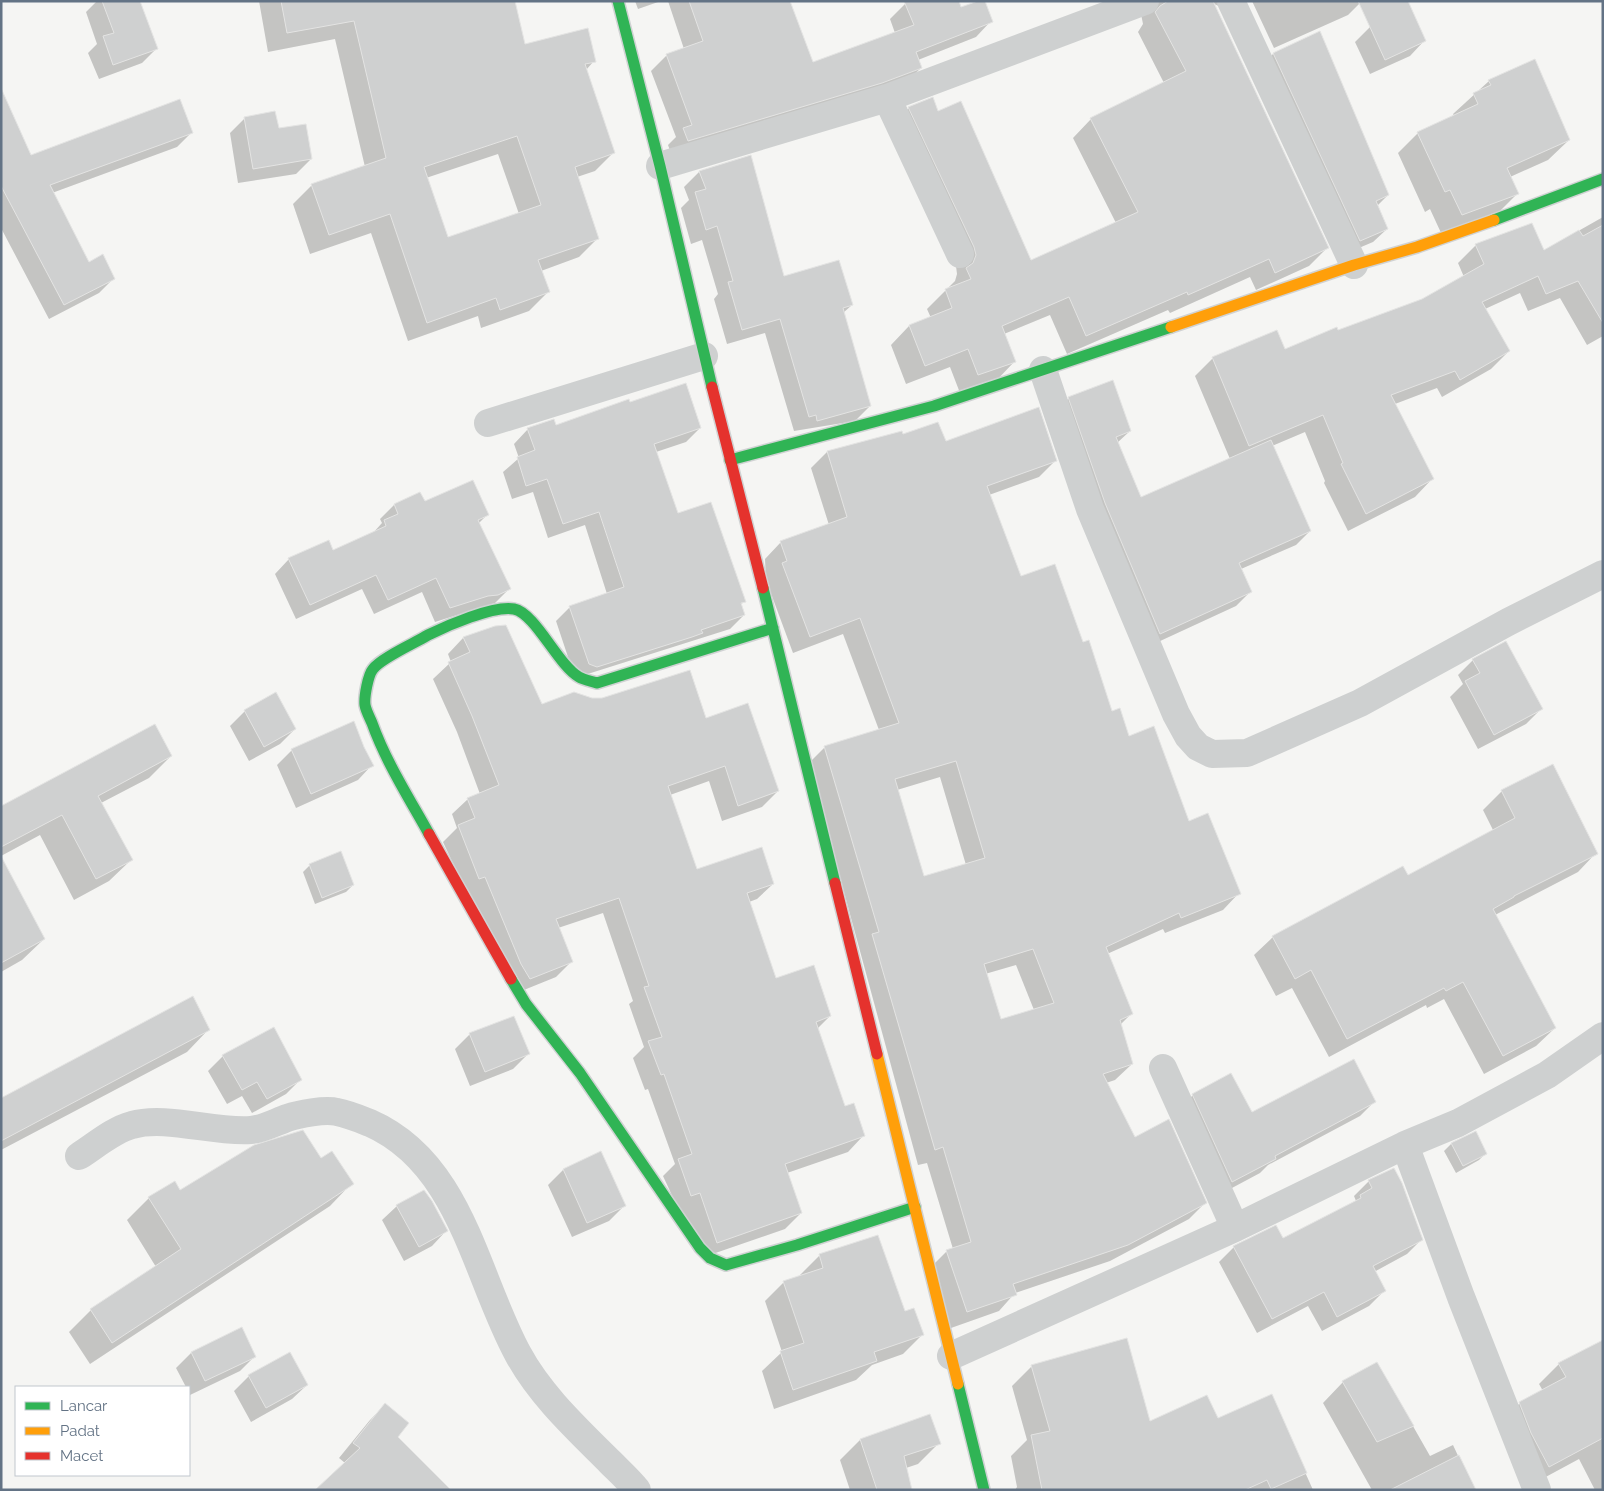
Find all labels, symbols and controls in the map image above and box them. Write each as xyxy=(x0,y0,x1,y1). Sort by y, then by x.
legend xyxy=(15,1386,190,1476)
text: Lancar xyxy=(60,1397,108,1415)
text: Padat xyxy=(60,1422,100,1440)
text: Macet xyxy=(60,1447,103,1465)

